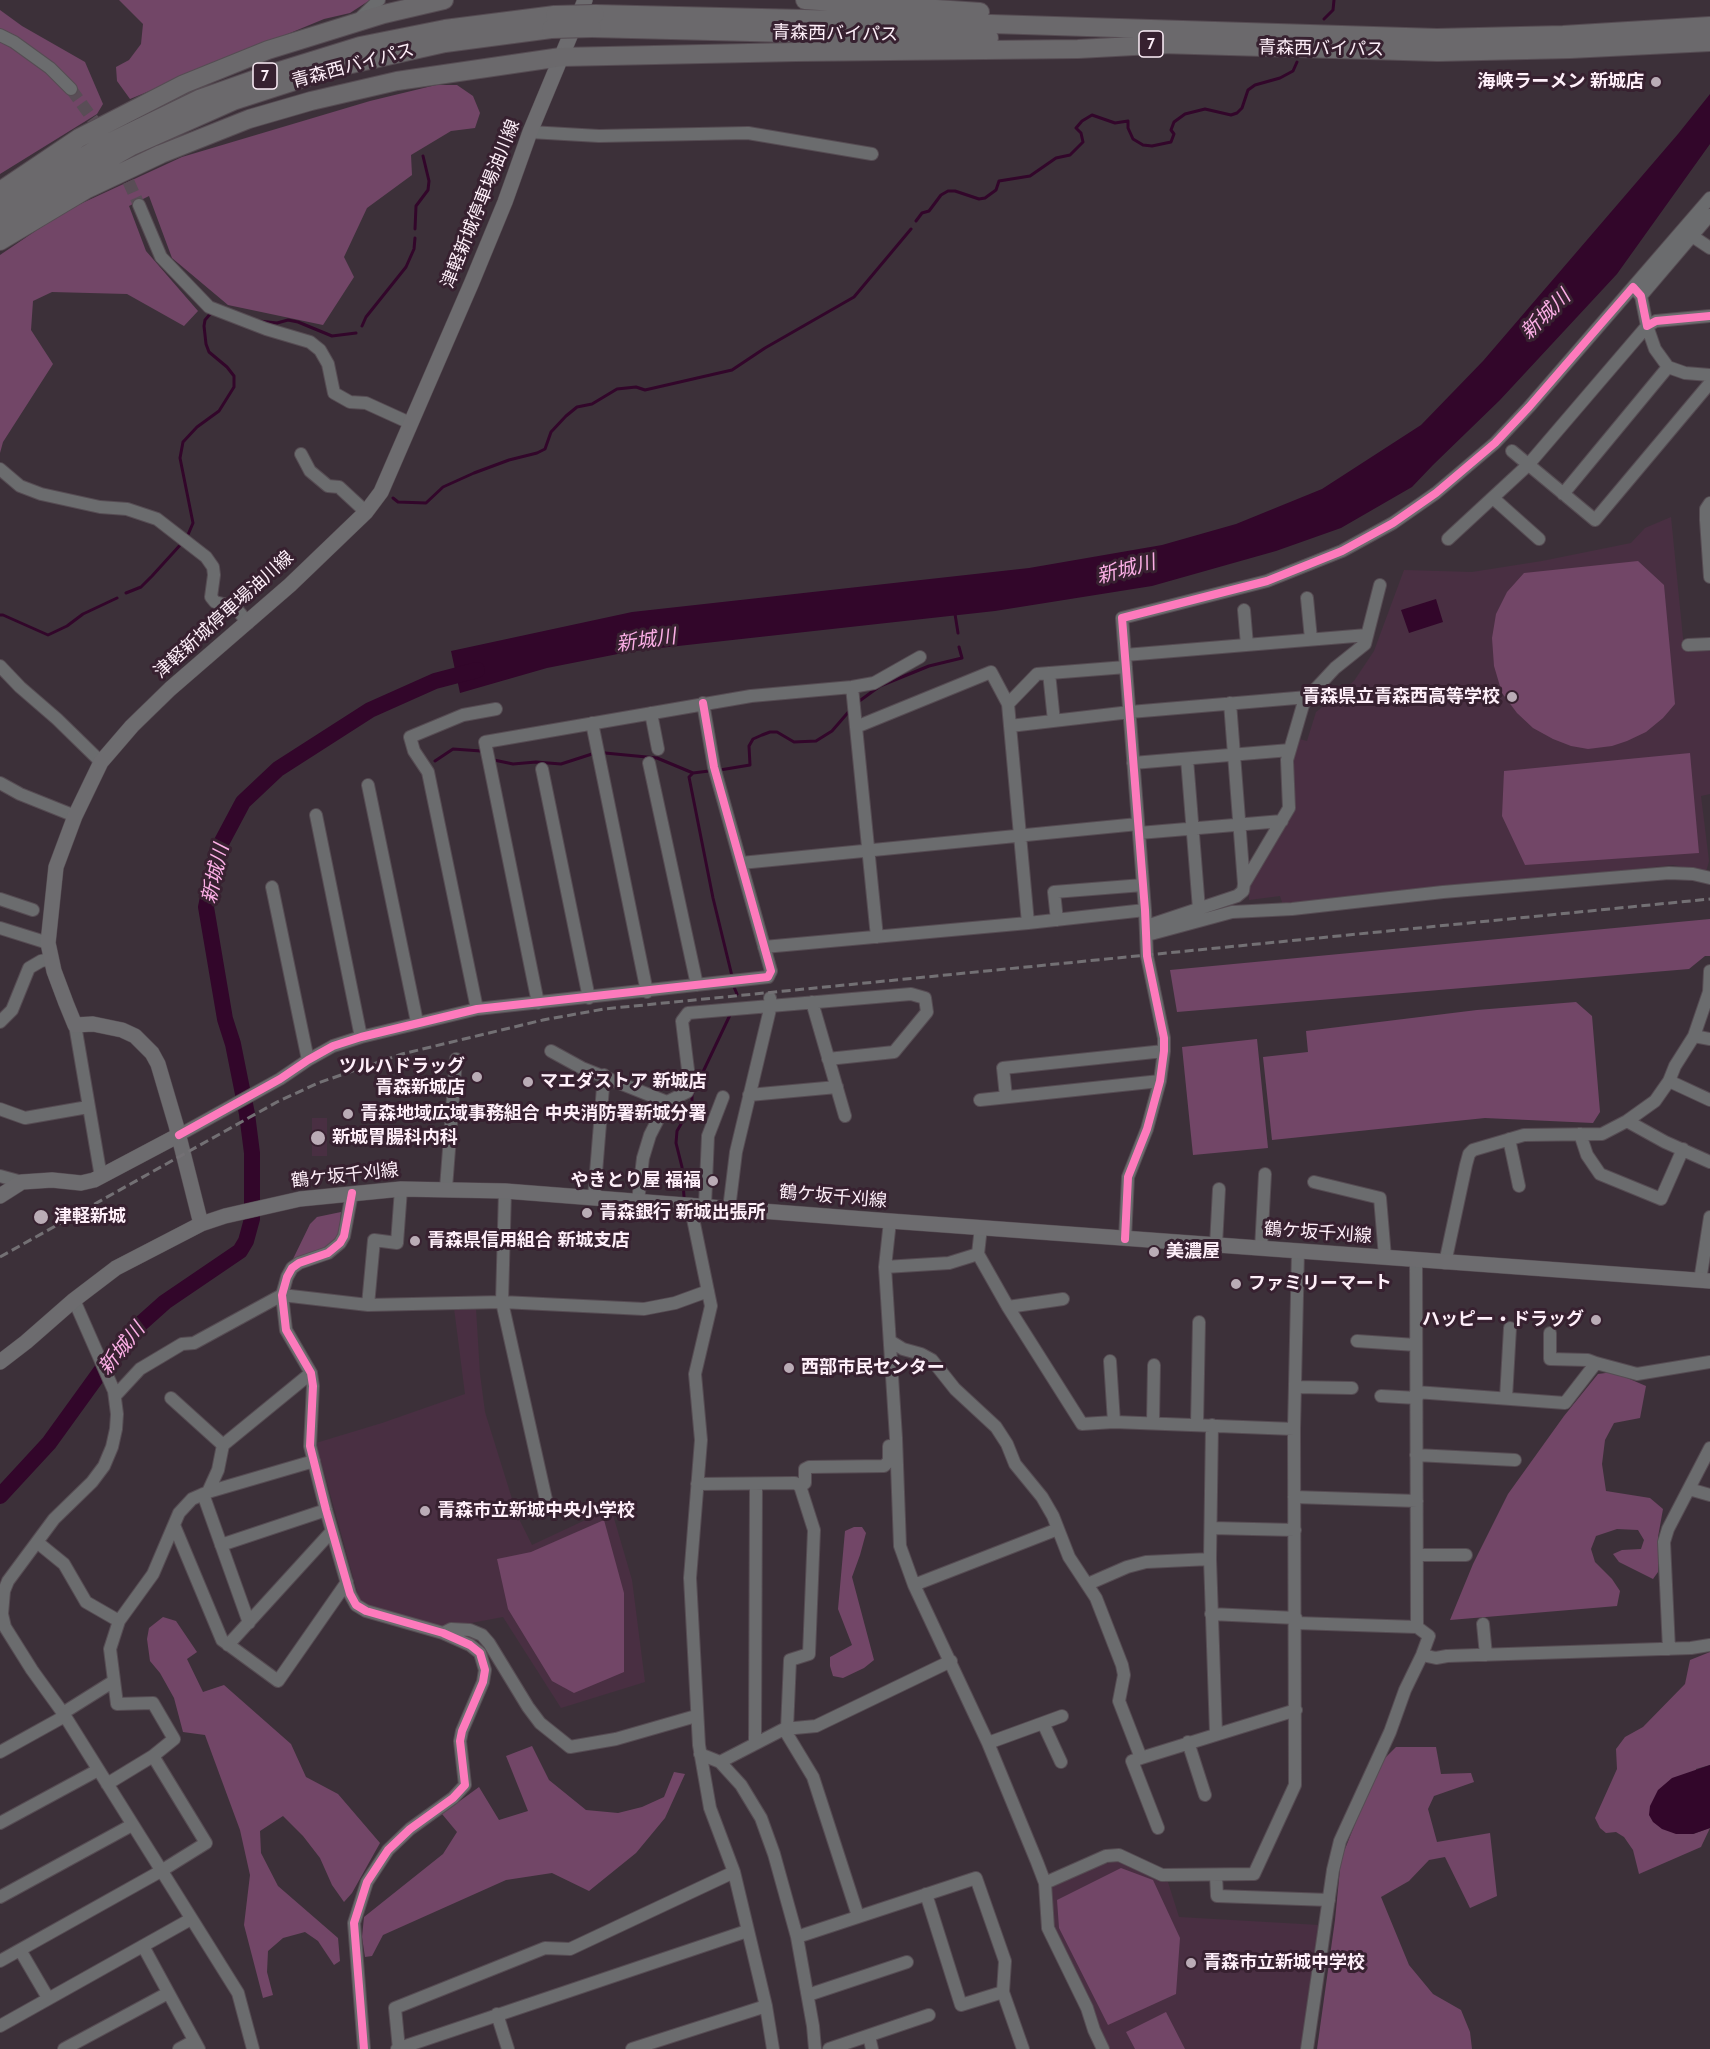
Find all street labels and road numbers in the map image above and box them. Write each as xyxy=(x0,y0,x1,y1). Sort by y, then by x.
street label: 青森西バイパス xyxy=(772,22,898,46)
road number: 7 xyxy=(1139,31,1163,57)
street label: 青森西バイパス xyxy=(1258,37,1384,61)
street label: 青森西バイパス xyxy=(289,39,417,93)
road number: 7 xyxy=(253,63,277,89)
street label: 津軽新城停車場油川線 xyxy=(437,117,525,291)
street label: 津軽新城停車場油川線 xyxy=(150,547,298,683)
street label: 鶴ケ坂千刈線 xyxy=(290,1160,400,1192)
street label: 鶴ケ坂千刈線 xyxy=(778,1182,888,1212)
street label: 鶴ケ坂千刈線 xyxy=(1263,1218,1373,1248)

